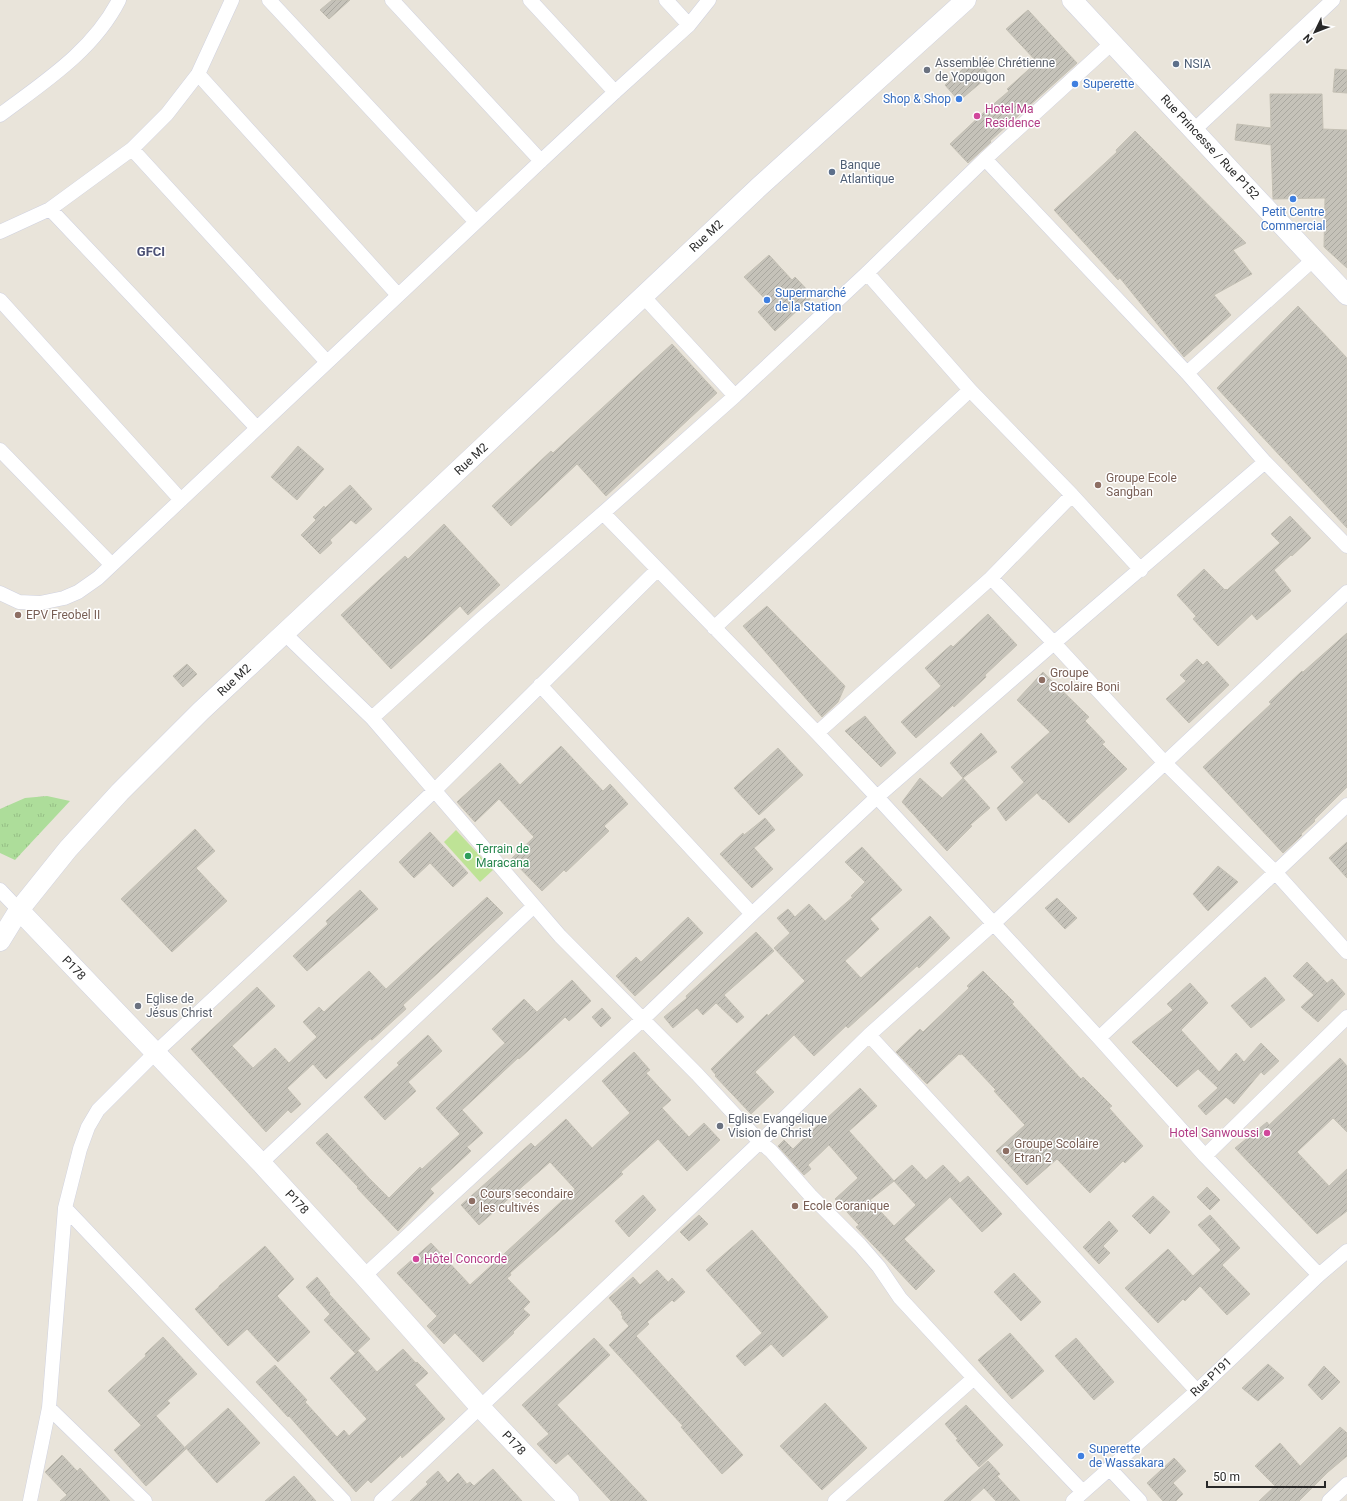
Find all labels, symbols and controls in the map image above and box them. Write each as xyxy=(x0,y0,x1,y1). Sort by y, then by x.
north arrow xyxy=(1295,12,1335,52)
text: N xyxy=(1300,31,1315,46)
place label: Assemblée Chrétienne de Yopougon xyxy=(935,56,1055,84)
place label: NSIA xyxy=(1184,57,1211,71)
marker: NSIA xyxy=(1171,59,1181,69)
marker: Assemblée Chrétienne de Yopougon xyxy=(922,65,932,75)
place label: Superette xyxy=(1083,77,1134,91)
marker: Superette xyxy=(1070,79,1080,89)
place label: Shop & Shop xyxy=(883,92,951,106)
street label: Rue Princesse / Rue P152 xyxy=(1158,92,1262,202)
marker: Shop & Shop xyxy=(954,94,964,104)
place label: Hotel Ma Residence xyxy=(985,102,1040,130)
marker: Hotel Ma Residence xyxy=(972,111,982,121)
place label: Banque Atlantique xyxy=(840,158,894,186)
marker: Banque Atlantique xyxy=(827,167,837,177)
marker: Petit Centre Commercial xyxy=(1288,194,1298,204)
place label: Petit Centre Commercial xyxy=(1261,205,1325,233)
street label: Rue M2 xyxy=(686,217,726,255)
district label: GFCI xyxy=(137,244,165,259)
place label: Supermarché de la Station xyxy=(775,286,846,314)
marker: Supermarché de la Station xyxy=(762,295,772,305)
street label: Rue M2 xyxy=(451,440,491,478)
place label: Groupe Ecole Sangban xyxy=(1106,471,1177,499)
marker: Groupe Ecole Sangban xyxy=(1093,480,1103,490)
place label: EPV Freobel II xyxy=(26,608,100,622)
marker: EPV Freobel II xyxy=(13,610,23,620)
street label: Rue M2 xyxy=(214,661,254,699)
place label: Groupe Scolaire Boni xyxy=(1050,666,1120,694)
marker: Groupe Scolaire Boni xyxy=(1037,675,1047,685)
place label: Terrain de Maracana xyxy=(476,842,529,870)
marker: Terrain de Maracana xyxy=(463,851,473,861)
street label: P178 xyxy=(59,953,89,983)
place label: Eglise de Jésus Christ xyxy=(146,992,213,1020)
marker: Eglise de Jésus Christ xyxy=(133,1001,143,1011)
place label: Eglise Evangelique Vision de Christ xyxy=(728,1112,827,1140)
marker: Eglise Evangelique Vision de Christ xyxy=(715,1121,725,1131)
place label: Hotel Sanwoussi xyxy=(1169,1126,1259,1140)
marker: Hotel Sanwoussi xyxy=(1262,1128,1272,1138)
place label: Groupe Scolaire Etran 2 xyxy=(1014,1137,1099,1165)
marker: Groupe Scolaire Etran 2 xyxy=(1001,1146,1011,1156)
street label: P178 xyxy=(282,1187,312,1217)
place label: Cours secondaire les cultivés xyxy=(480,1187,573,1215)
marker: Cours secondaire les cultivés xyxy=(467,1196,477,1206)
place label: Ecole Coranique xyxy=(803,1199,889,1213)
marker: Ecole Coranique xyxy=(790,1201,800,1211)
place label: Hôtel Concorde xyxy=(424,1252,507,1266)
marker: Hôtel Concorde xyxy=(411,1254,421,1264)
street label: Rue P191 xyxy=(1188,1354,1234,1400)
street label: P178 xyxy=(499,1428,529,1458)
place label: Superette de Wassakara xyxy=(1089,1442,1164,1470)
marker: Superette de Wassakara xyxy=(1076,1451,1086,1461)
scale bar xyxy=(1207,1463,1325,1489)
text: 50 m xyxy=(1213,1470,1240,1484)

